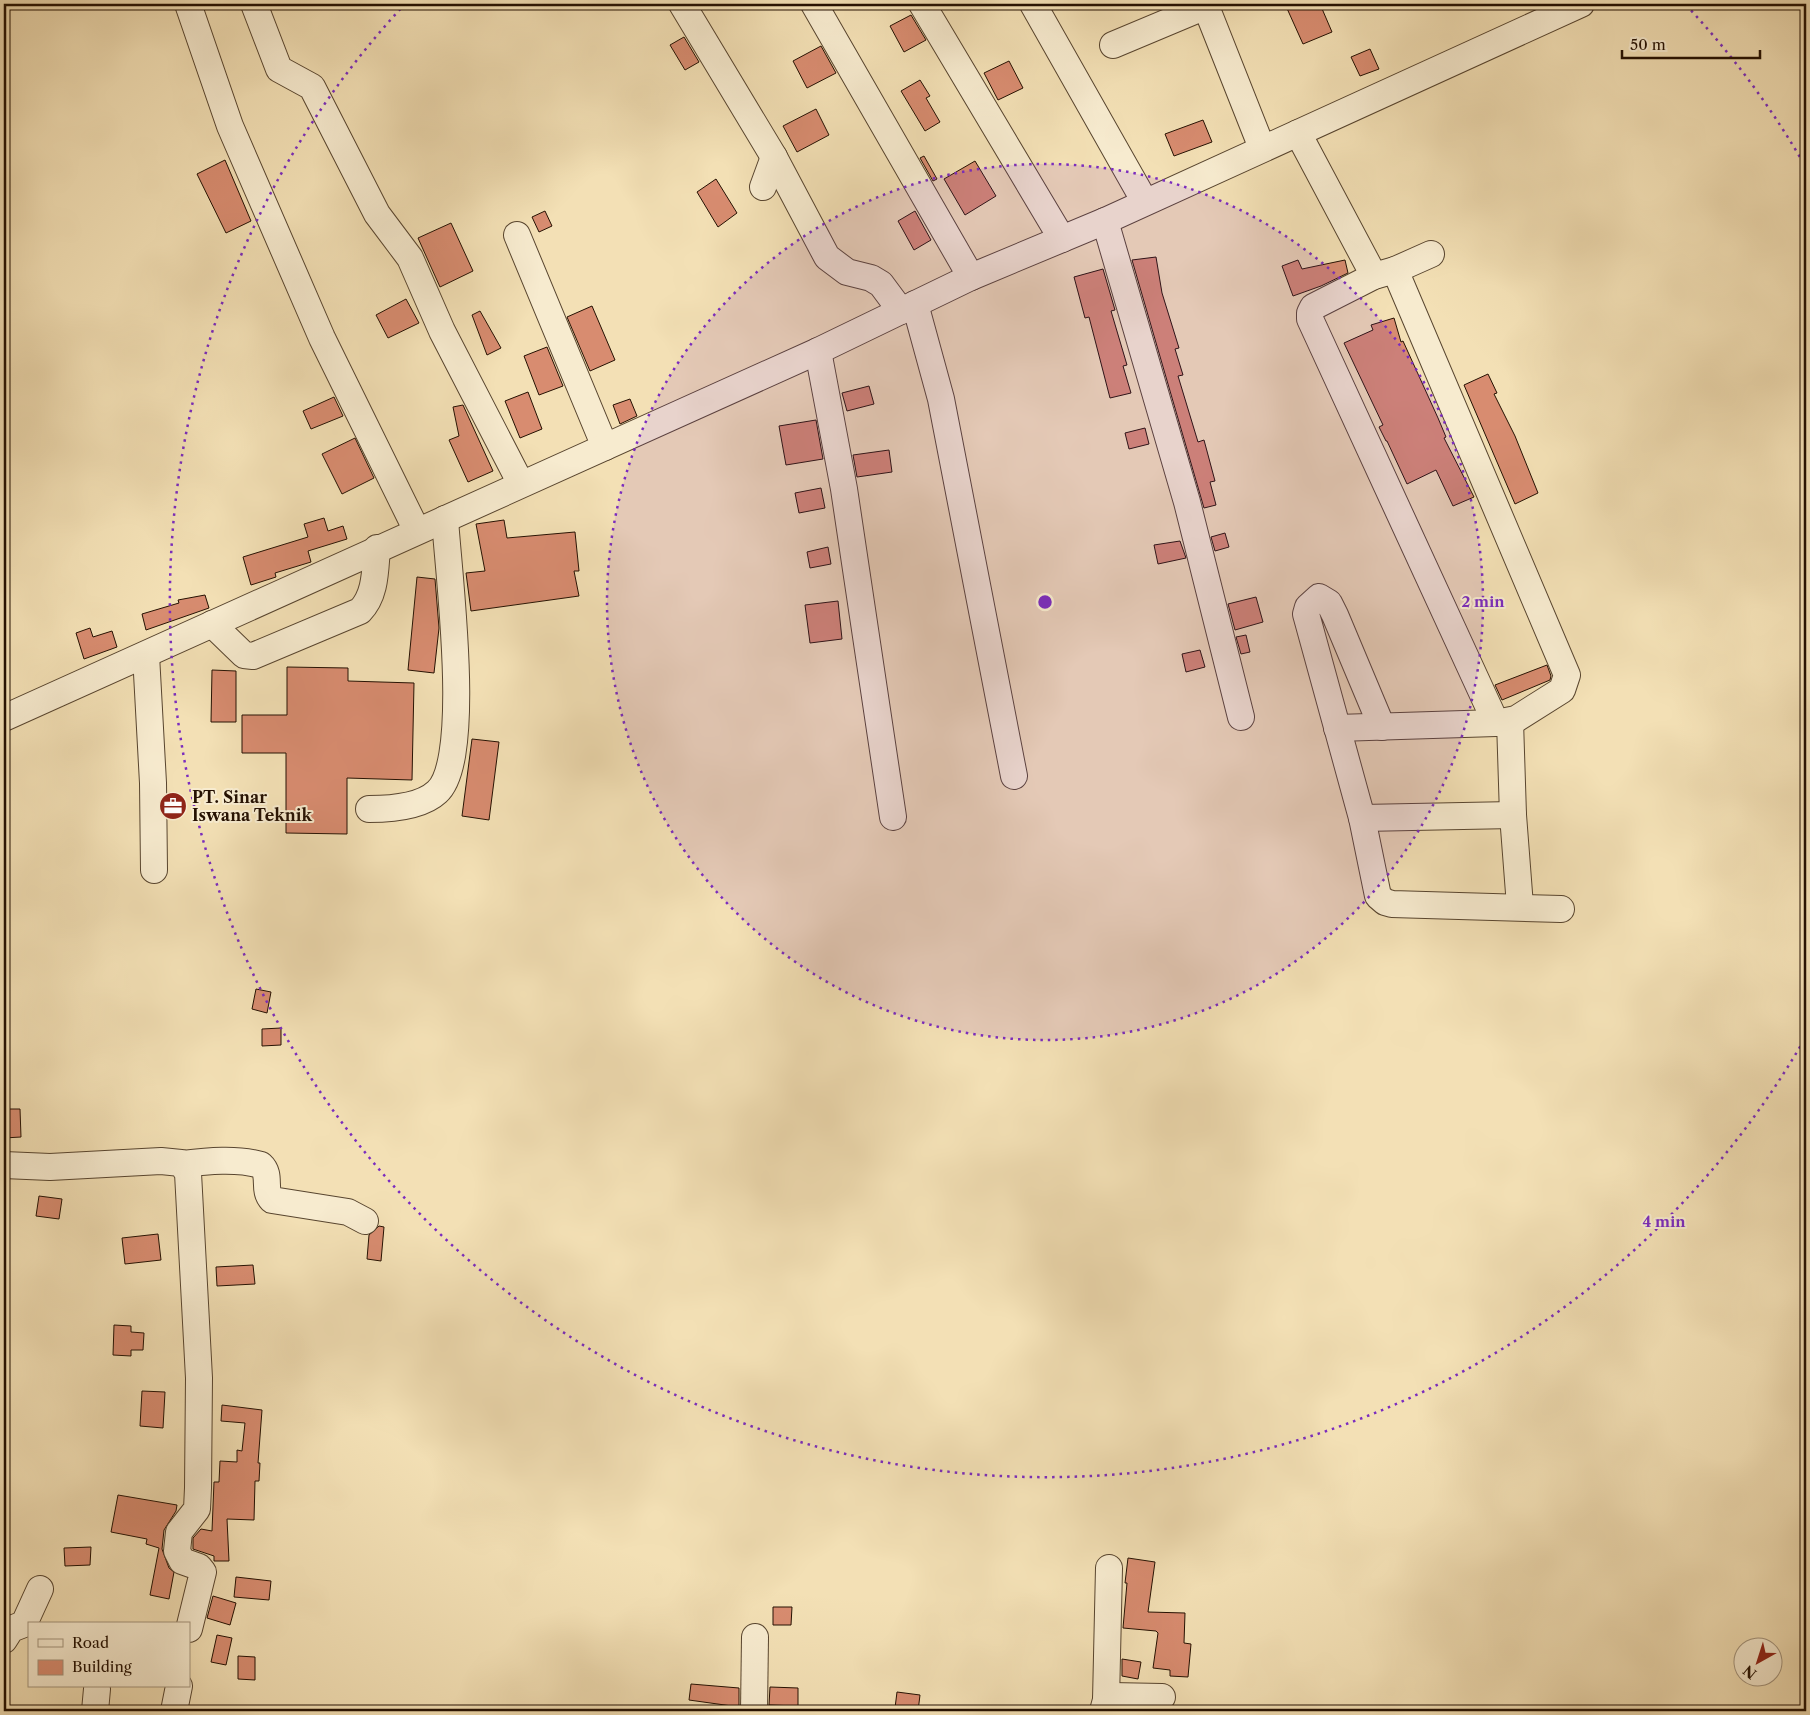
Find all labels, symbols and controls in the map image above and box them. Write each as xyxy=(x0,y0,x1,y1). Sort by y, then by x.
scale bar xyxy=(1622,28,1760,60)
text: 50 m xyxy=(1630,35,1666,54)
text: 2 min xyxy=(1461,592,1505,611)
centre of rings xyxy=(1036,593,1054,611)
place label: PT. Sinar Iswana Teknik xyxy=(192,787,312,825)
office icon: PT. Sinar Iswana Teknik xyxy=(158,791,188,821)
text: 4 min xyxy=(1642,1212,1686,1231)
legend xyxy=(28,1622,190,1688)
text: Road xyxy=(72,1633,109,1652)
north arrow xyxy=(1732,1638,1782,1688)
text: Building xyxy=(72,1657,132,1676)
text: N xyxy=(1739,1661,1760,1683)

